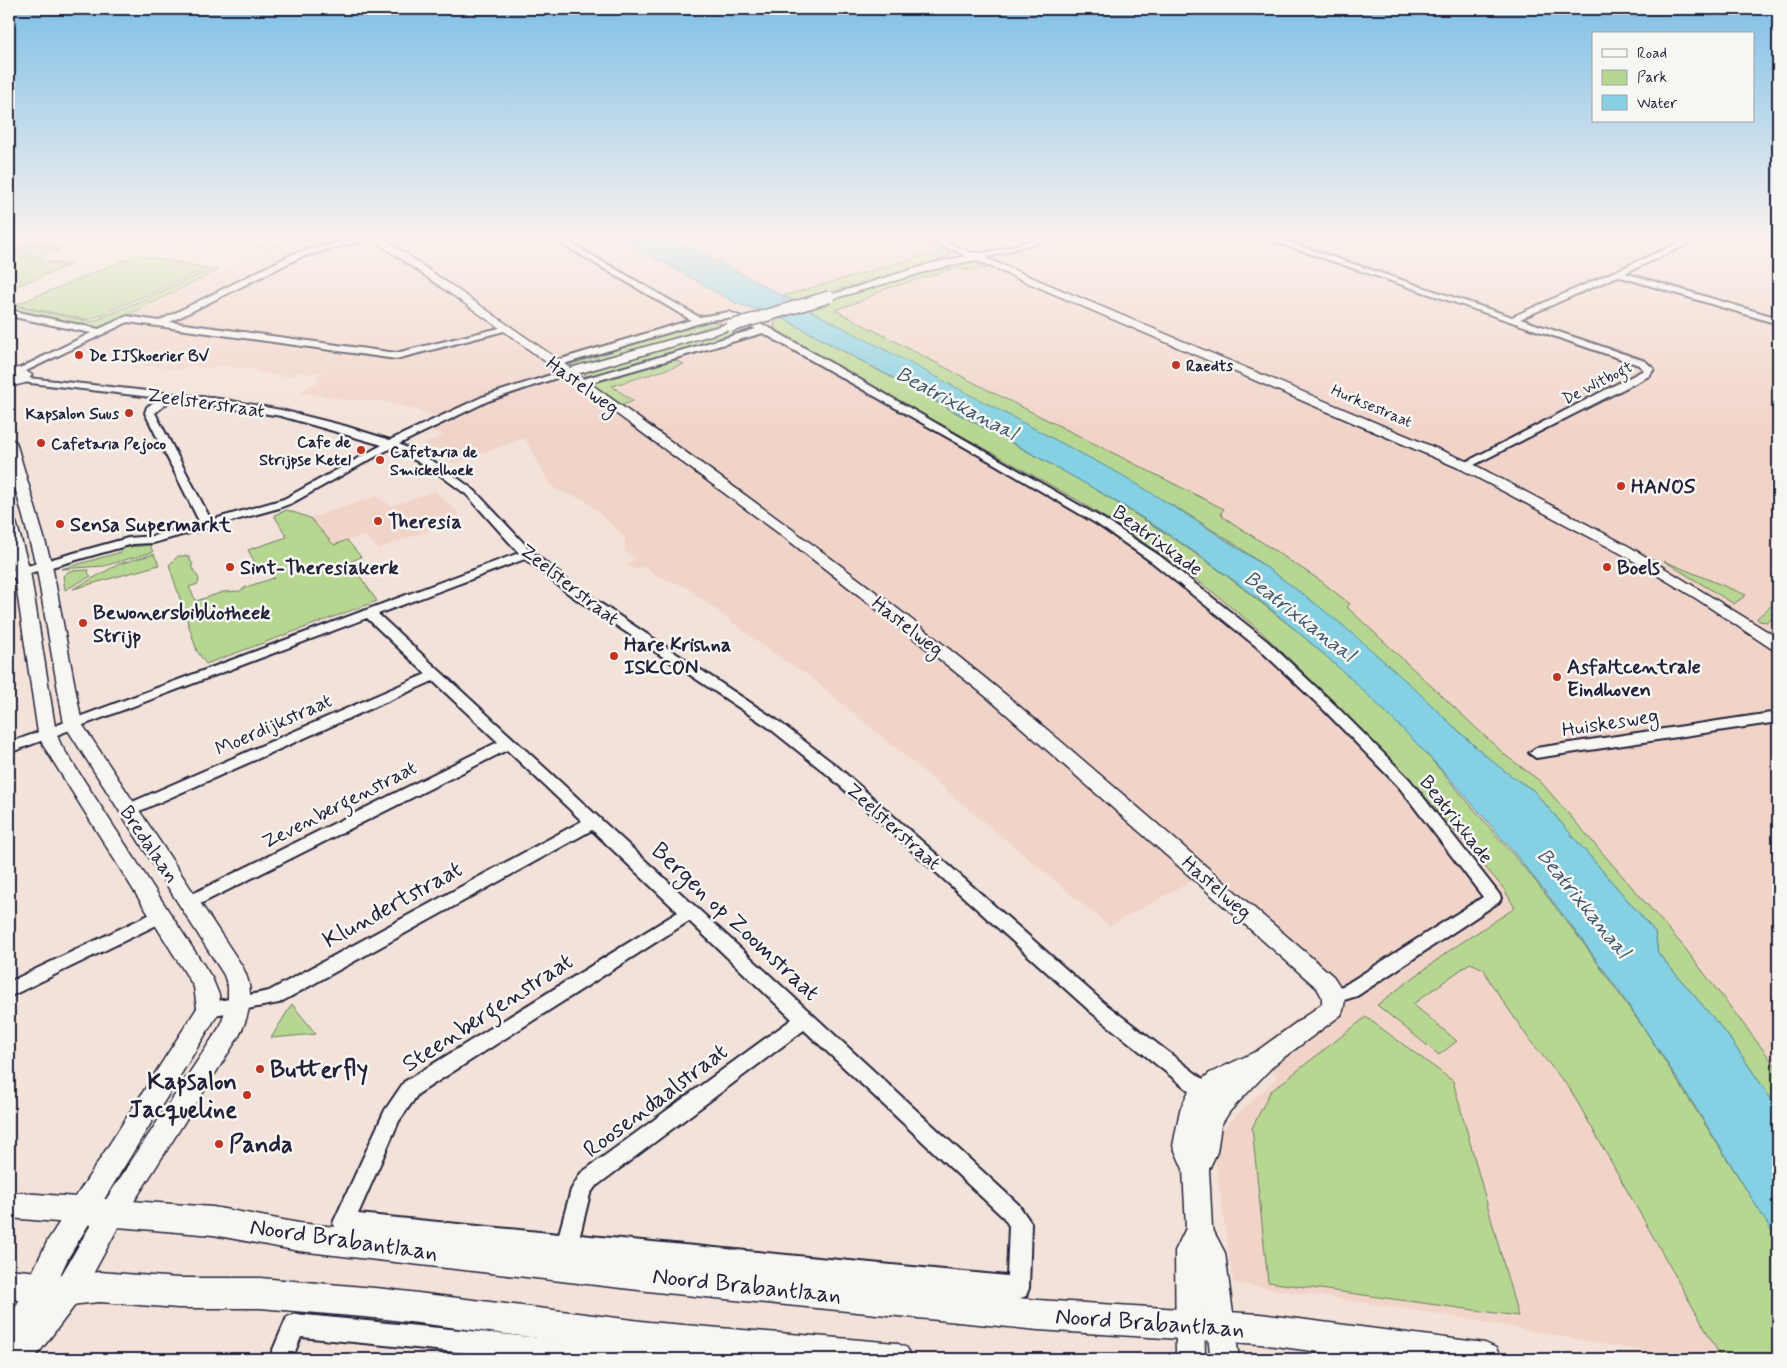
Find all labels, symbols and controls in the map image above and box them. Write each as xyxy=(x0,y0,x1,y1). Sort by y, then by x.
legend xyxy=(1592,32,1754,122)
text: Road xyxy=(1637,44,1667,64)
text: Park xyxy=(1637,68,1667,88)
text: Water xyxy=(1637,94,1677,114)
place label: De IJSkoerier BV xyxy=(89,346,210,367)
marker: De IJSkoerier BV xyxy=(73,349,85,361)
street label: Hastelweg xyxy=(539,351,624,423)
place label: Raedts xyxy=(1186,356,1234,377)
street label: De Witbogt xyxy=(1559,357,1637,411)
marker: Raedts xyxy=(1170,359,1182,371)
water label: Beatrixkanaal xyxy=(891,360,1024,449)
street label: Hurksestraat xyxy=(1328,380,1415,433)
street label: Zeelsterstraat xyxy=(145,382,267,425)
place label: Kapsalon Suus xyxy=(25,404,120,425)
marker: Kapsalon Suus xyxy=(123,407,135,419)
place label: Cafe de Strijpse Ketel xyxy=(259,432,351,471)
place label: Cafetaria Pejoco xyxy=(51,434,167,455)
marker: Cafetaria Pejoco xyxy=(35,437,47,449)
place label: Cafetaria de Smickelhoek xyxy=(390,442,478,481)
marker: Cafe de Strijpse Ketel xyxy=(355,444,367,456)
marker: Cafetaria de Smickelhoek xyxy=(374,454,386,466)
place label: HANOS xyxy=(1631,474,1696,501)
marker: HANOS xyxy=(1615,480,1627,492)
street label: Beatrixkade xyxy=(1107,499,1208,583)
place label: Theresia xyxy=(388,509,462,536)
place label: Sensa Supermarkt xyxy=(70,512,232,539)
marker: Theresia xyxy=(372,515,384,527)
marker: Sensa Supermarkt xyxy=(54,518,66,530)
street label: Zeelsterstraat xyxy=(514,538,624,632)
place label: Sint-Theresiakerk xyxy=(240,555,399,582)
place label: Boels xyxy=(1617,555,1660,582)
marker: Sint-Theresiakerk xyxy=(224,561,236,573)
marker: Boels xyxy=(1601,561,1613,573)
water label: Beatrixkanaal xyxy=(1238,564,1362,670)
street label: Hastelweg xyxy=(865,591,949,665)
place label: Bewonersbibliotheek Strijp xyxy=(93,600,270,650)
marker: Bewonersbibliotheek Strijp xyxy=(77,617,89,629)
place label: Hare Krishna ISKCON xyxy=(624,632,731,682)
marker: Hare Krishna ISKCON xyxy=(608,650,620,662)
place label: Asfaltcentrale Eindhoven xyxy=(1567,654,1701,704)
marker: Asfaltcentrale Eindhoven xyxy=(1551,671,1563,683)
street label: Moerdijkstraat xyxy=(211,688,336,763)
street label: Huiskesweg xyxy=(1560,703,1661,745)
street label: Zevenbergenstraat xyxy=(258,755,423,858)
street label: Beatrixkade xyxy=(1413,770,1499,870)
street label: Zeelsterstraat xyxy=(840,777,946,877)
street label: Bredalaan xyxy=(113,801,185,889)
street label: Bergen op Zoomstraat xyxy=(643,836,826,1010)
water label: Beatrixkanaal xyxy=(1530,843,1637,966)
street label: Hastelweg xyxy=(1175,850,1257,927)
street label: Klundertstraat xyxy=(318,854,468,956)
street label: Steenbergenstraat xyxy=(396,946,581,1083)
street label: Roosendaalstraat xyxy=(577,1037,734,1166)
place label: Butterfly xyxy=(270,1055,368,1086)
marker: Butterfly xyxy=(254,1063,266,1075)
place label: Kapsalon Jacqueline xyxy=(128,1067,237,1126)
marker: Kapsalon Jacqueline xyxy=(241,1089,253,1101)
place label: Panda xyxy=(229,1130,293,1161)
marker: Panda xyxy=(213,1138,225,1150)
street label: Noord Brabantlaan xyxy=(248,1212,440,1269)
street label: Noord Brabantlaan xyxy=(651,1261,843,1312)
street label: Noord Brabantlaan xyxy=(1054,1301,1246,1346)

